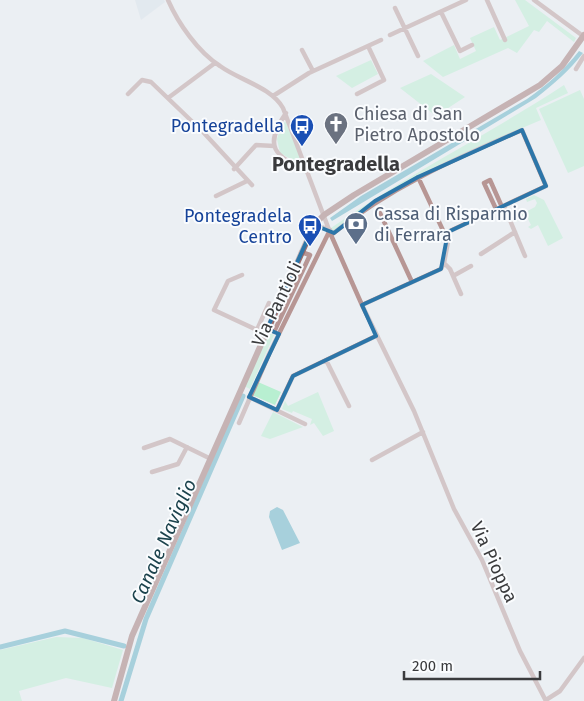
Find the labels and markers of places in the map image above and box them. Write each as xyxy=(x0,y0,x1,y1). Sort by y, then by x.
place label: Chiesa di San Pietro Apostolo xyxy=(354,103,480,146)
church icon: Chiesa di San Pietro Apostolo xyxy=(323,111,349,145)
bus stop icon: Pontegradella xyxy=(289,113,315,147)
place label: Pontegradella xyxy=(171,115,284,137)
place label: Cassa di Risparmio di Ferrara xyxy=(374,203,528,246)
place label: Pontegradela Centro xyxy=(184,205,292,248)
bank icon: Cassa di Risparmio di Ferrara xyxy=(343,211,369,245)
bus stop icon: Pontegradela Centro xyxy=(297,213,323,247)

